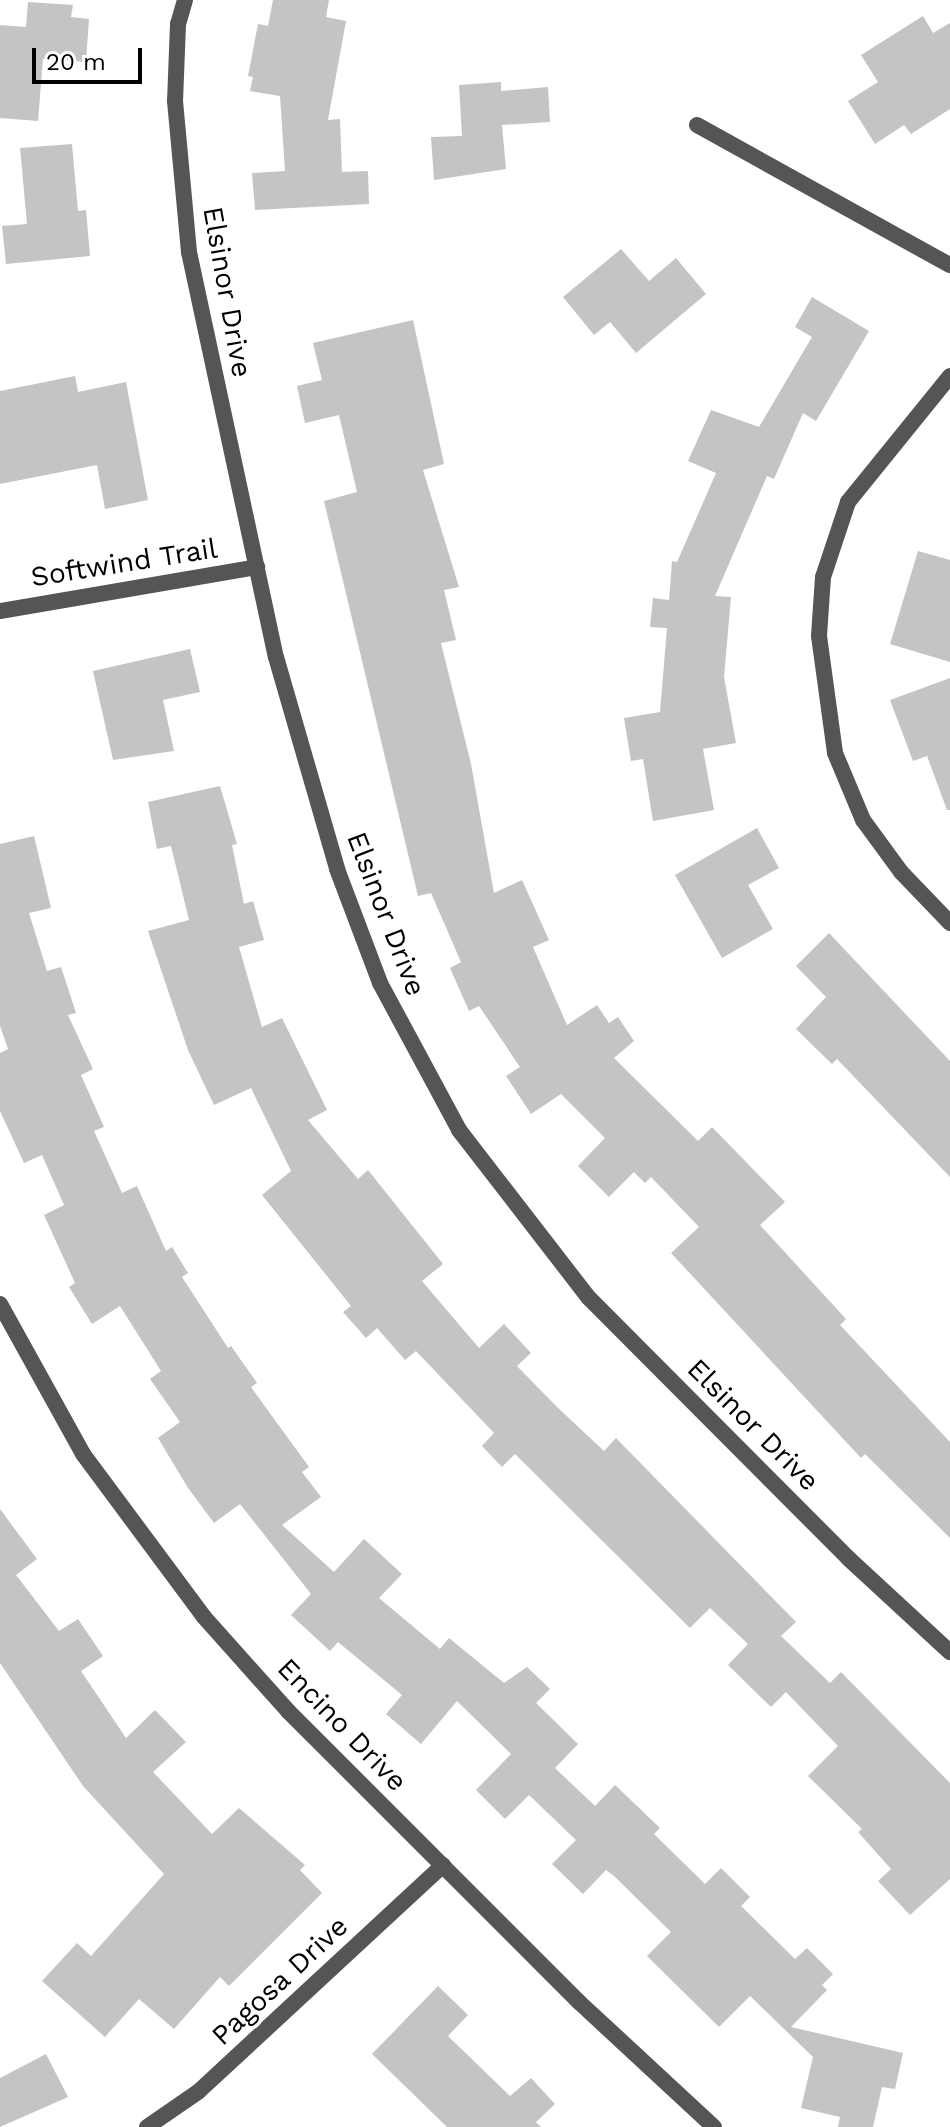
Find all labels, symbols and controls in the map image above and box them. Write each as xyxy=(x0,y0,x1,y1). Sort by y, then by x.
scale bar xyxy=(36,32,146,82)
text: 20 m xyxy=(46,48,106,76)
street label: Elsinor Drive xyxy=(195,204,259,380)
street label: Softwind Trail xyxy=(28,532,220,594)
street label: Elsinor Drive xyxy=(339,827,433,1001)
street label: Elsinor Drive xyxy=(680,1352,826,1498)
street label: Encino Drive xyxy=(270,1652,414,1798)
street label: Pagosa Drive xyxy=(205,1909,355,2053)

